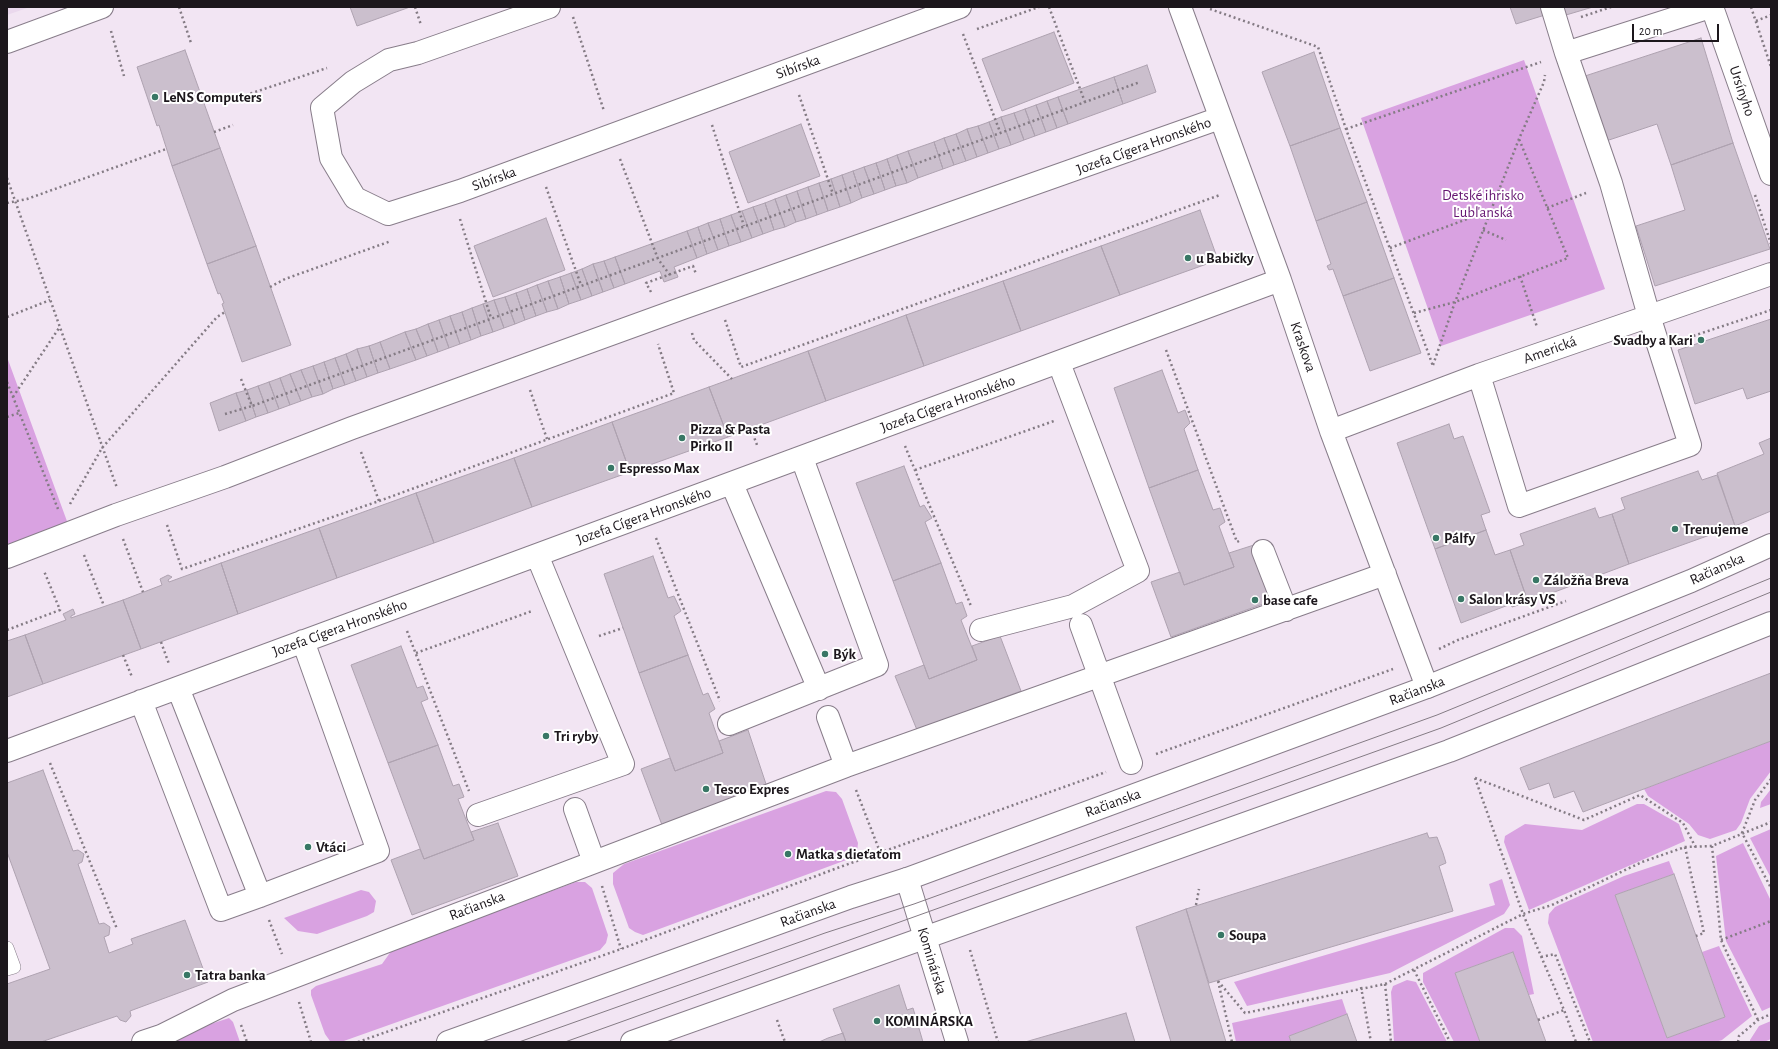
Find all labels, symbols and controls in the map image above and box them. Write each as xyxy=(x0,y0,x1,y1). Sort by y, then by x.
scale bar xyxy=(1634,16,1721,42)
text: 20 m xyxy=(1639,25,1662,37)
street label: Sibírska xyxy=(773,51,823,83)
street label: Ursínyho xyxy=(1725,63,1759,119)
place label: LeNS Computers xyxy=(163,88,262,106)
marker: LeNS Computers xyxy=(150,92,160,102)
street label: Jozefa Cígera Hronského xyxy=(1074,113,1214,179)
street label: Sibírska xyxy=(469,163,519,195)
park label: Detské ihrisko Ľubľanská xyxy=(1442,186,1524,221)
place label: u Babičky xyxy=(1196,249,1254,267)
marker: u Babičky xyxy=(1183,253,1193,263)
street label: Kraskova xyxy=(1286,319,1320,375)
place label: Svadby a Kari xyxy=(1613,331,1693,349)
street label: Americká xyxy=(1521,332,1579,368)
marker: Svadby a Kari xyxy=(1696,335,1706,345)
street label: Jozefa Cígera Hronského xyxy=(878,371,1018,437)
place label: Pizza & Pasta Pirko II xyxy=(690,420,771,455)
marker: Pizza & Pasta Pirko II xyxy=(677,433,687,443)
place label: Espresso Max xyxy=(619,459,700,477)
marker: Espresso Max xyxy=(606,463,616,473)
street label: Jozefa Cígera Hronského xyxy=(574,483,714,549)
place label: Trenujeme xyxy=(1683,520,1748,538)
marker: Trenujeme xyxy=(1670,524,1680,534)
place label: Pálfy xyxy=(1444,529,1475,547)
marker: Pálfy xyxy=(1431,533,1441,543)
street label: Račianska xyxy=(1687,549,1747,589)
place label: Záložňa Breva xyxy=(1544,571,1629,589)
marker: Záložňa Breva xyxy=(1531,575,1541,585)
place label: Salon krásy VS xyxy=(1469,590,1555,608)
place label: base cafe xyxy=(1263,591,1318,609)
marker: Salon krásy VS xyxy=(1456,594,1466,604)
street label: Jozefa Cígera Hronského xyxy=(270,595,410,661)
marker: base cafe xyxy=(1250,595,1260,605)
place label: Býk xyxy=(833,645,856,663)
marker: Býk xyxy=(820,649,830,659)
street label: Račianska xyxy=(1387,672,1447,710)
place label: Tri ryby xyxy=(554,727,598,745)
marker: Tri ryby xyxy=(541,731,551,741)
place label: Tesco Expres xyxy=(714,780,789,798)
marker: Tesco Expres xyxy=(701,784,711,794)
street label: Račianska xyxy=(1083,785,1143,821)
place label: Vtáci xyxy=(316,838,346,856)
marker: Vtáci xyxy=(303,842,313,852)
place label: Matka s dieťaťom xyxy=(796,845,901,863)
marker: Matka s dieťaťom xyxy=(783,849,793,859)
street label: Račianska xyxy=(447,887,507,925)
street label: Račianska xyxy=(778,895,838,931)
street label: Kominárska xyxy=(913,925,951,997)
place label: Soupa xyxy=(1229,926,1266,944)
marker: Soupa xyxy=(1216,930,1226,940)
place label: Tatra banka xyxy=(195,966,266,984)
marker: Tatra banka xyxy=(182,970,192,980)
place label: KOMINÁRSKA xyxy=(885,1012,973,1030)
marker: KOMINÁRSKA xyxy=(872,1016,882,1026)

